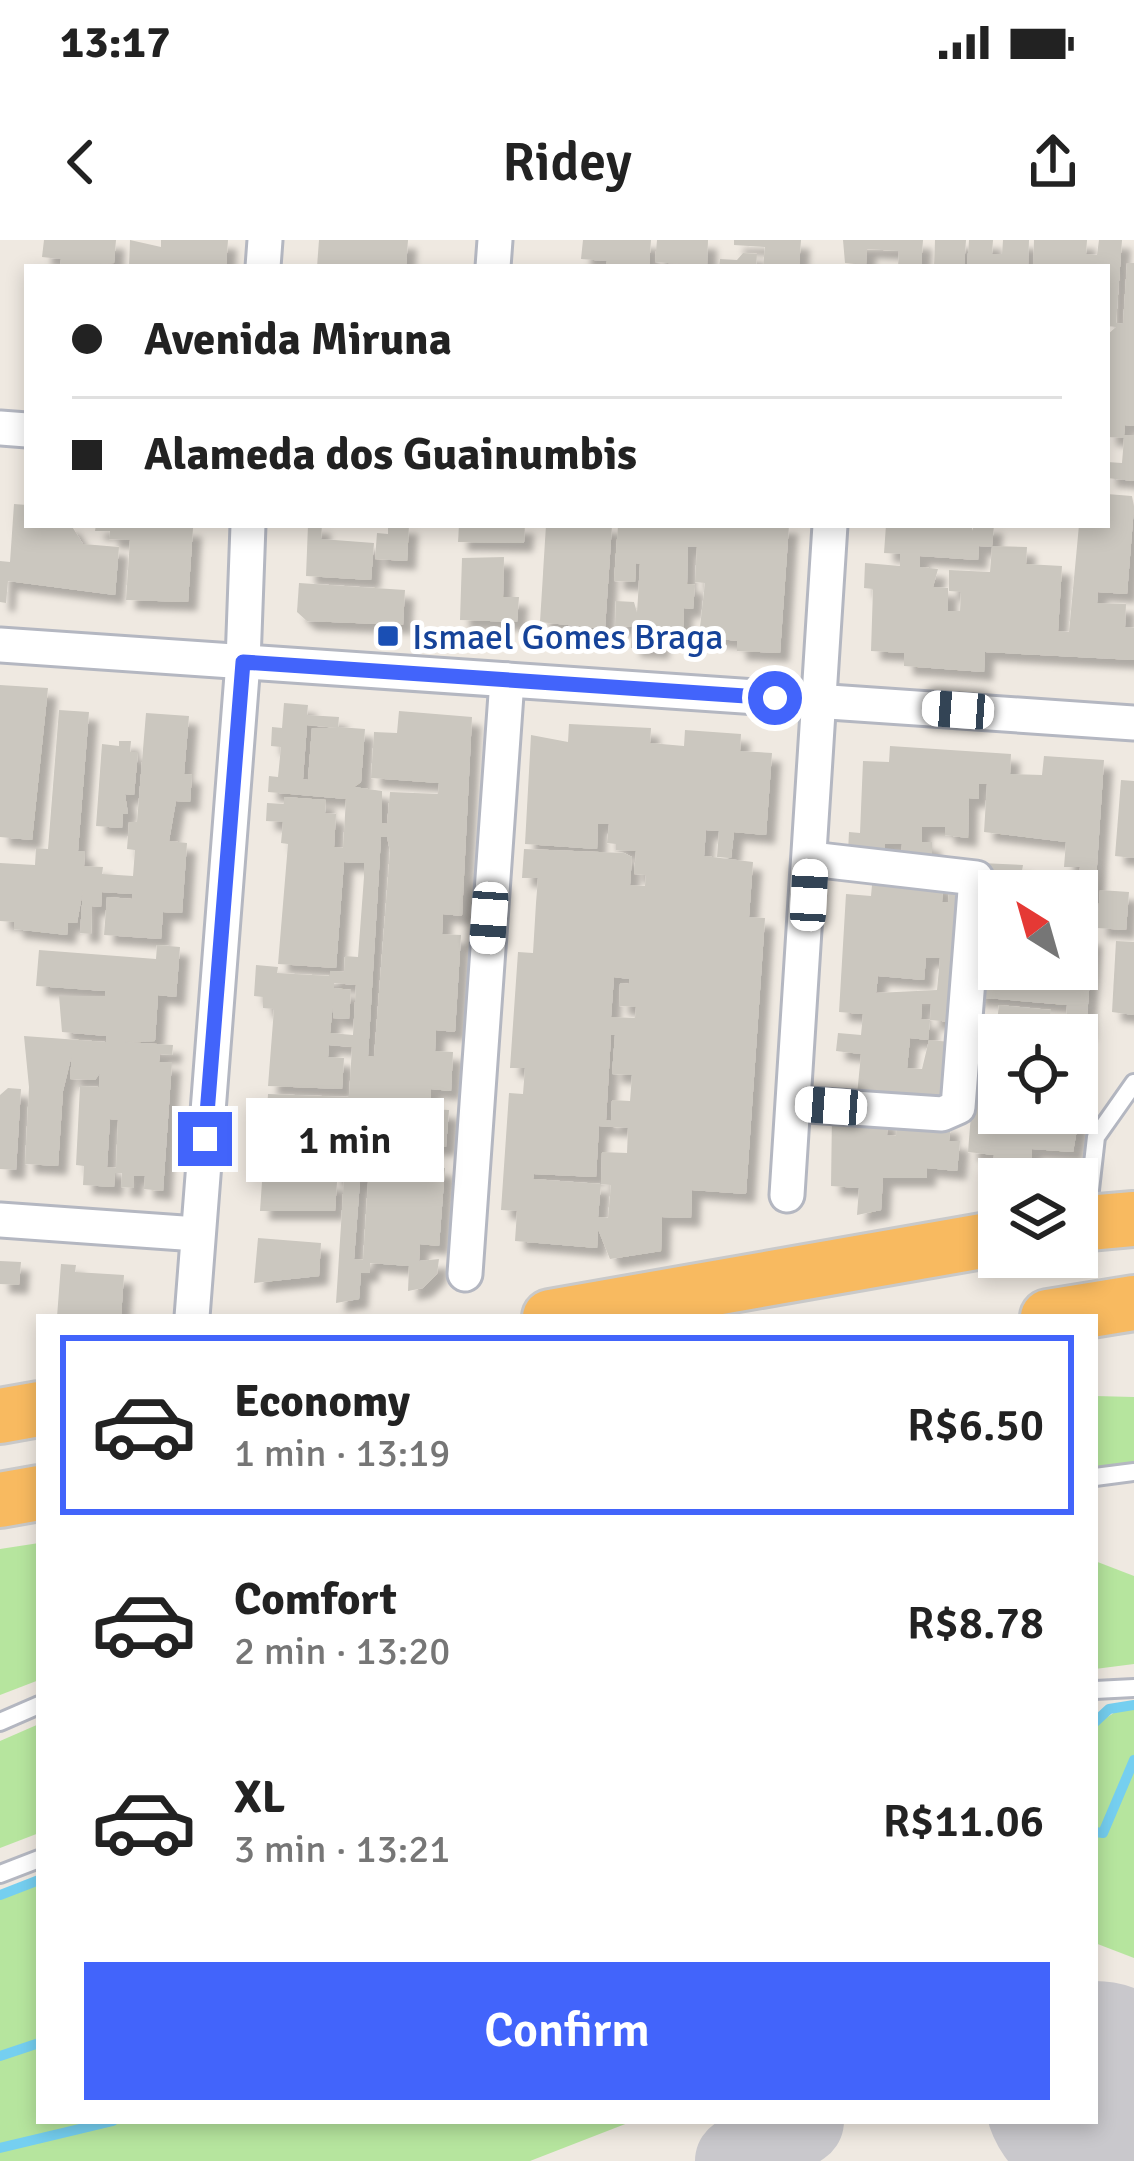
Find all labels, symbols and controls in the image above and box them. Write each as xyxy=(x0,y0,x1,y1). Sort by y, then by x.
text: 13:17 xyxy=(60,15,170,70)
icon: back xyxy=(48,129,114,195)
text: Ridey xyxy=(502,129,632,196)
icon: share xyxy=(1020,129,1086,195)
text: Avenida Miruna xyxy=(144,312,452,367)
text: Alameda dos Guainumbis xyxy=(144,427,637,482)
place label: Ismael Gomes Braga xyxy=(412,615,723,660)
marker: Ismael Gomes Braga xyxy=(375,623,401,649)
route start xyxy=(748,671,802,725)
car xyxy=(921,690,995,730)
car xyxy=(789,858,829,932)
north arrow xyxy=(978,870,1098,990)
map controls xyxy=(978,870,1098,1278)
car xyxy=(469,881,509,955)
button: locate xyxy=(978,1014,1098,1134)
car xyxy=(794,1086,868,1126)
callout: 1 min xyxy=(247,1097,445,1181)
route end xyxy=(178,1112,232,1166)
text: 1 min xyxy=(298,1116,392,1164)
button: layers xyxy=(978,1158,1098,1278)
icon: car xyxy=(90,1371,198,1479)
text: Economy xyxy=(234,1374,410,1429)
text: R$6.50 xyxy=(907,1398,1044,1453)
text: 1 min · 13:19 xyxy=(234,1429,450,1477)
icon: car xyxy=(90,1569,198,1677)
text: Comfort xyxy=(234,1572,397,1627)
text: R$8.78 xyxy=(907,1596,1044,1651)
text: 2 min · 13:20 xyxy=(234,1627,450,1675)
icon: car xyxy=(90,1767,198,1875)
text: XL xyxy=(234,1770,285,1825)
text: R$11.06 xyxy=(883,1794,1044,1849)
text: 3 min · 13:21 xyxy=(234,1825,450,1873)
button: Confirm xyxy=(84,1962,1050,2100)

